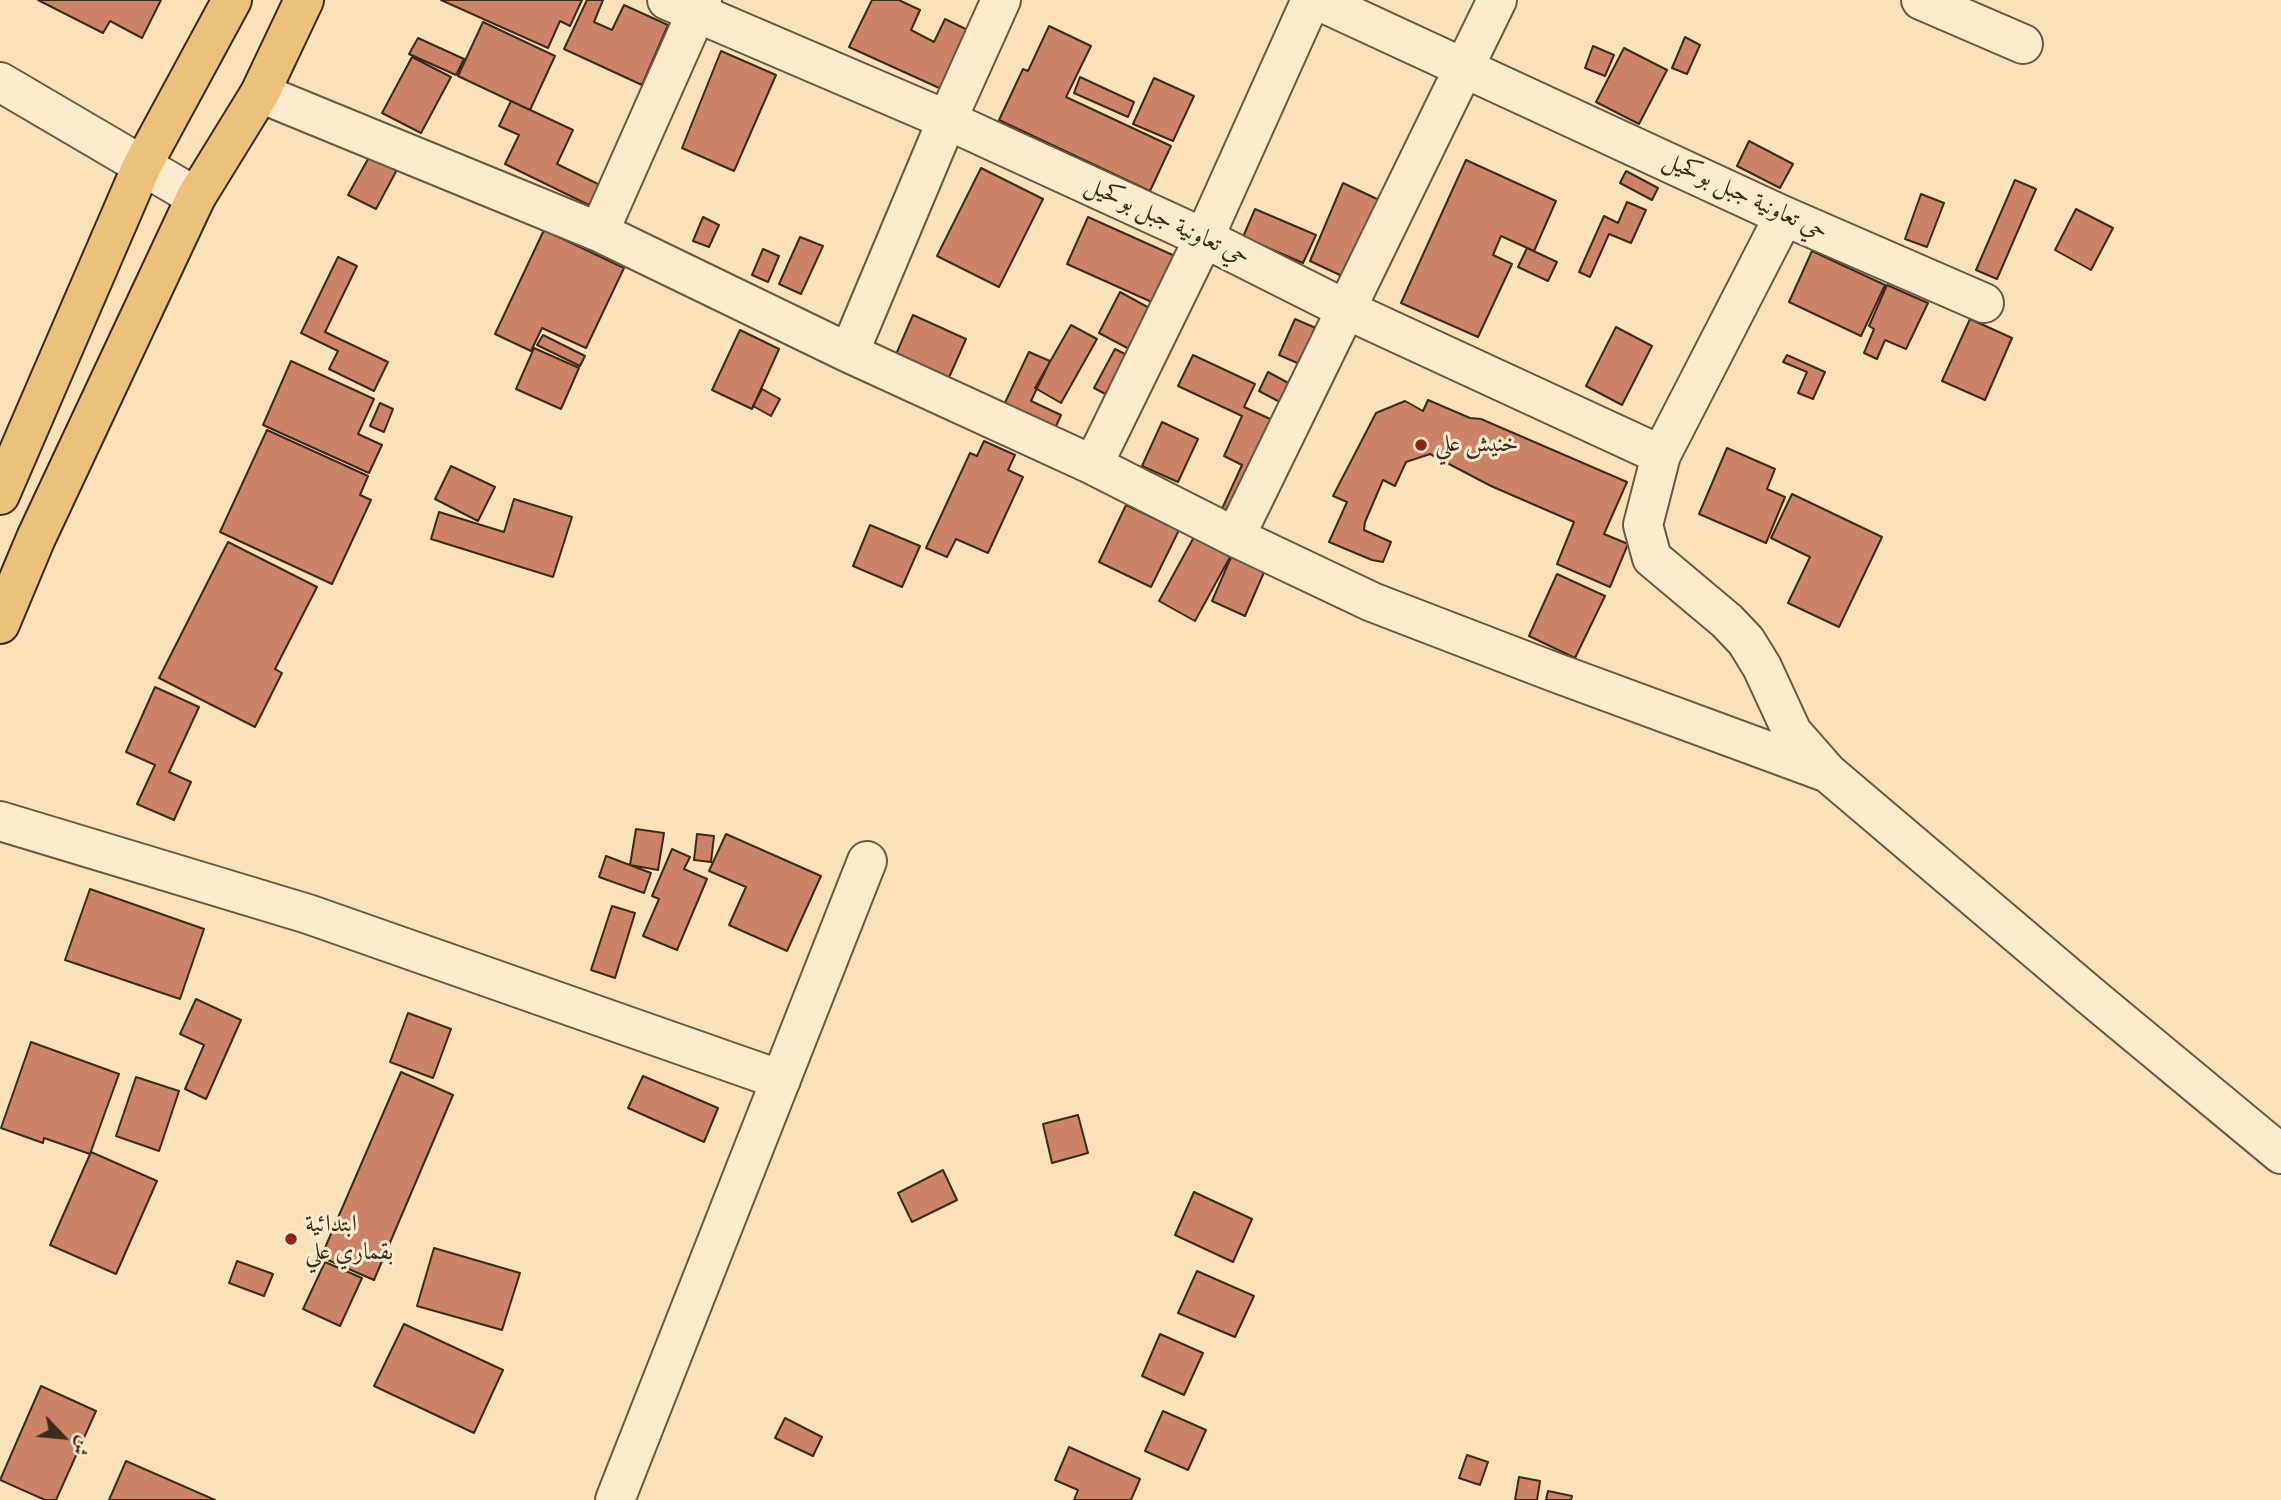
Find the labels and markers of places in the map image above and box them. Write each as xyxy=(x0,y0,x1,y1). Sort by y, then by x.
place label: خنيش علي xyxy=(1435,431,1519,459)
marker: خنيش علي xyxy=(1413,437,1429,453)
place label: ابتدائية بقماري علي xyxy=(305,1211,393,1267)
marker: ابتدائية بقماري علي xyxy=(283,1231,299,1247)

